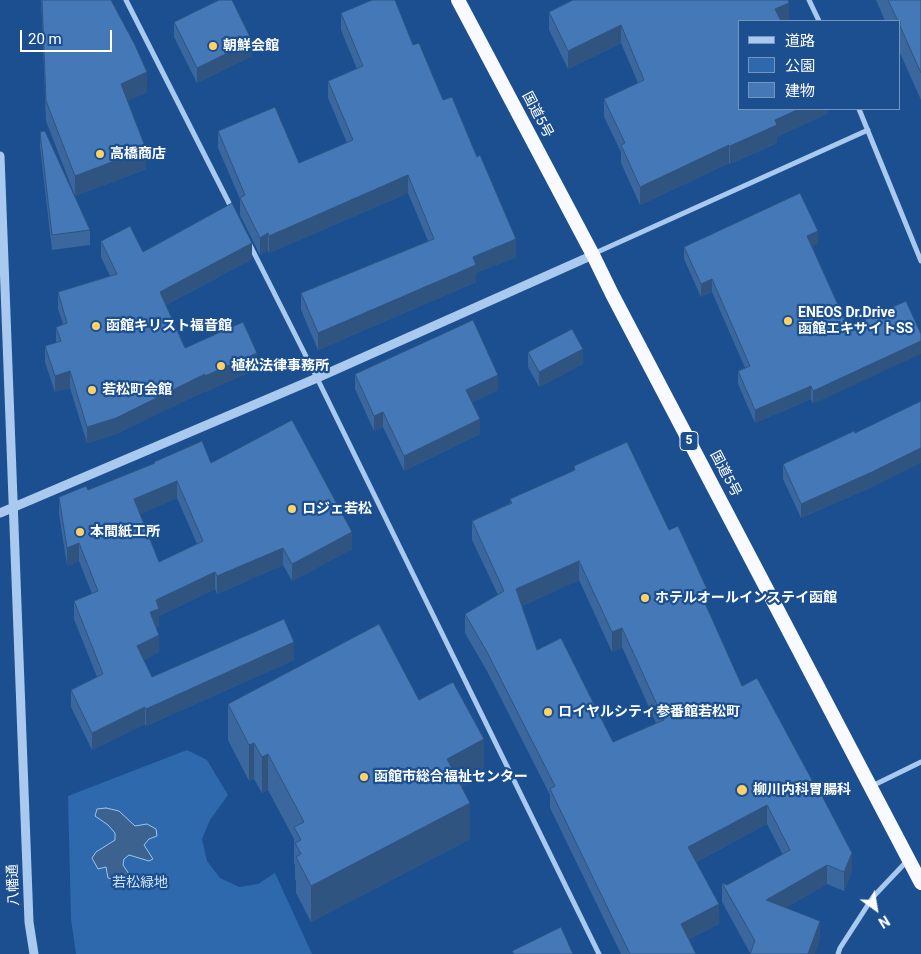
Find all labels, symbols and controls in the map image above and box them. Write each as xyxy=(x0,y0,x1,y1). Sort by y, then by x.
scale bar xyxy=(22,20,115,52)
legend xyxy=(738,20,901,110)
text: 20 m xyxy=(28,30,62,48)
text: 道路 xyxy=(785,32,815,50)
place label: 朝鮮会館 xyxy=(223,38,279,54)
marker: 朝鮮会館 xyxy=(207,40,219,52)
text: 公園 xyxy=(785,57,815,75)
text: 建物 xyxy=(785,82,815,100)
street label: 国道5号 xyxy=(518,89,556,141)
place label: 高橋商店 xyxy=(110,146,166,162)
marker: 高橋商店 xyxy=(94,148,106,160)
place label: ENEOS Dr.Drive 函館エキサイトSS xyxy=(798,305,913,338)
marker: ENEOS Dr.Drive 函館エキサイトSS xyxy=(782,315,794,327)
place label: 函館キリスト福音館 xyxy=(106,318,232,334)
marker: 函館キリスト福音館 xyxy=(90,320,102,332)
place label: 植松法律事務所 xyxy=(231,358,329,374)
marker: 植松法律事務所 xyxy=(215,360,227,372)
place label: 若松町会館 xyxy=(102,382,172,398)
marker: 若松町会館 xyxy=(86,384,98,396)
road number: 5 xyxy=(680,432,698,451)
street label: 国道5号 xyxy=(706,448,744,500)
place label: ロジェ若松 xyxy=(302,501,372,517)
marker: ロジェ若松 xyxy=(286,503,298,515)
place label: 本間紙工所 xyxy=(90,524,160,540)
marker: 本間紙工所 xyxy=(74,526,86,538)
place label: ホテルオールインステイ函館 xyxy=(655,590,837,606)
marker: ホテルオールインステイ函館 xyxy=(639,592,651,604)
place label: ロイヤルシティ参番館若松町 xyxy=(558,704,740,720)
marker: ロイヤルシティ参番館若松町 xyxy=(542,706,554,718)
place label: 函館市総合福祉センター xyxy=(374,769,528,785)
marker: 函館市総合福祉センター xyxy=(358,771,370,783)
place label: 柳川内科胃腸科 xyxy=(753,782,851,798)
marker: 柳川内科胃腸科 xyxy=(735,783,749,797)
street label: 八幡通 xyxy=(5,864,23,906)
park label: 若松緑地 xyxy=(112,875,168,891)
north arrow xyxy=(851,884,901,934)
text: N xyxy=(876,912,892,931)

